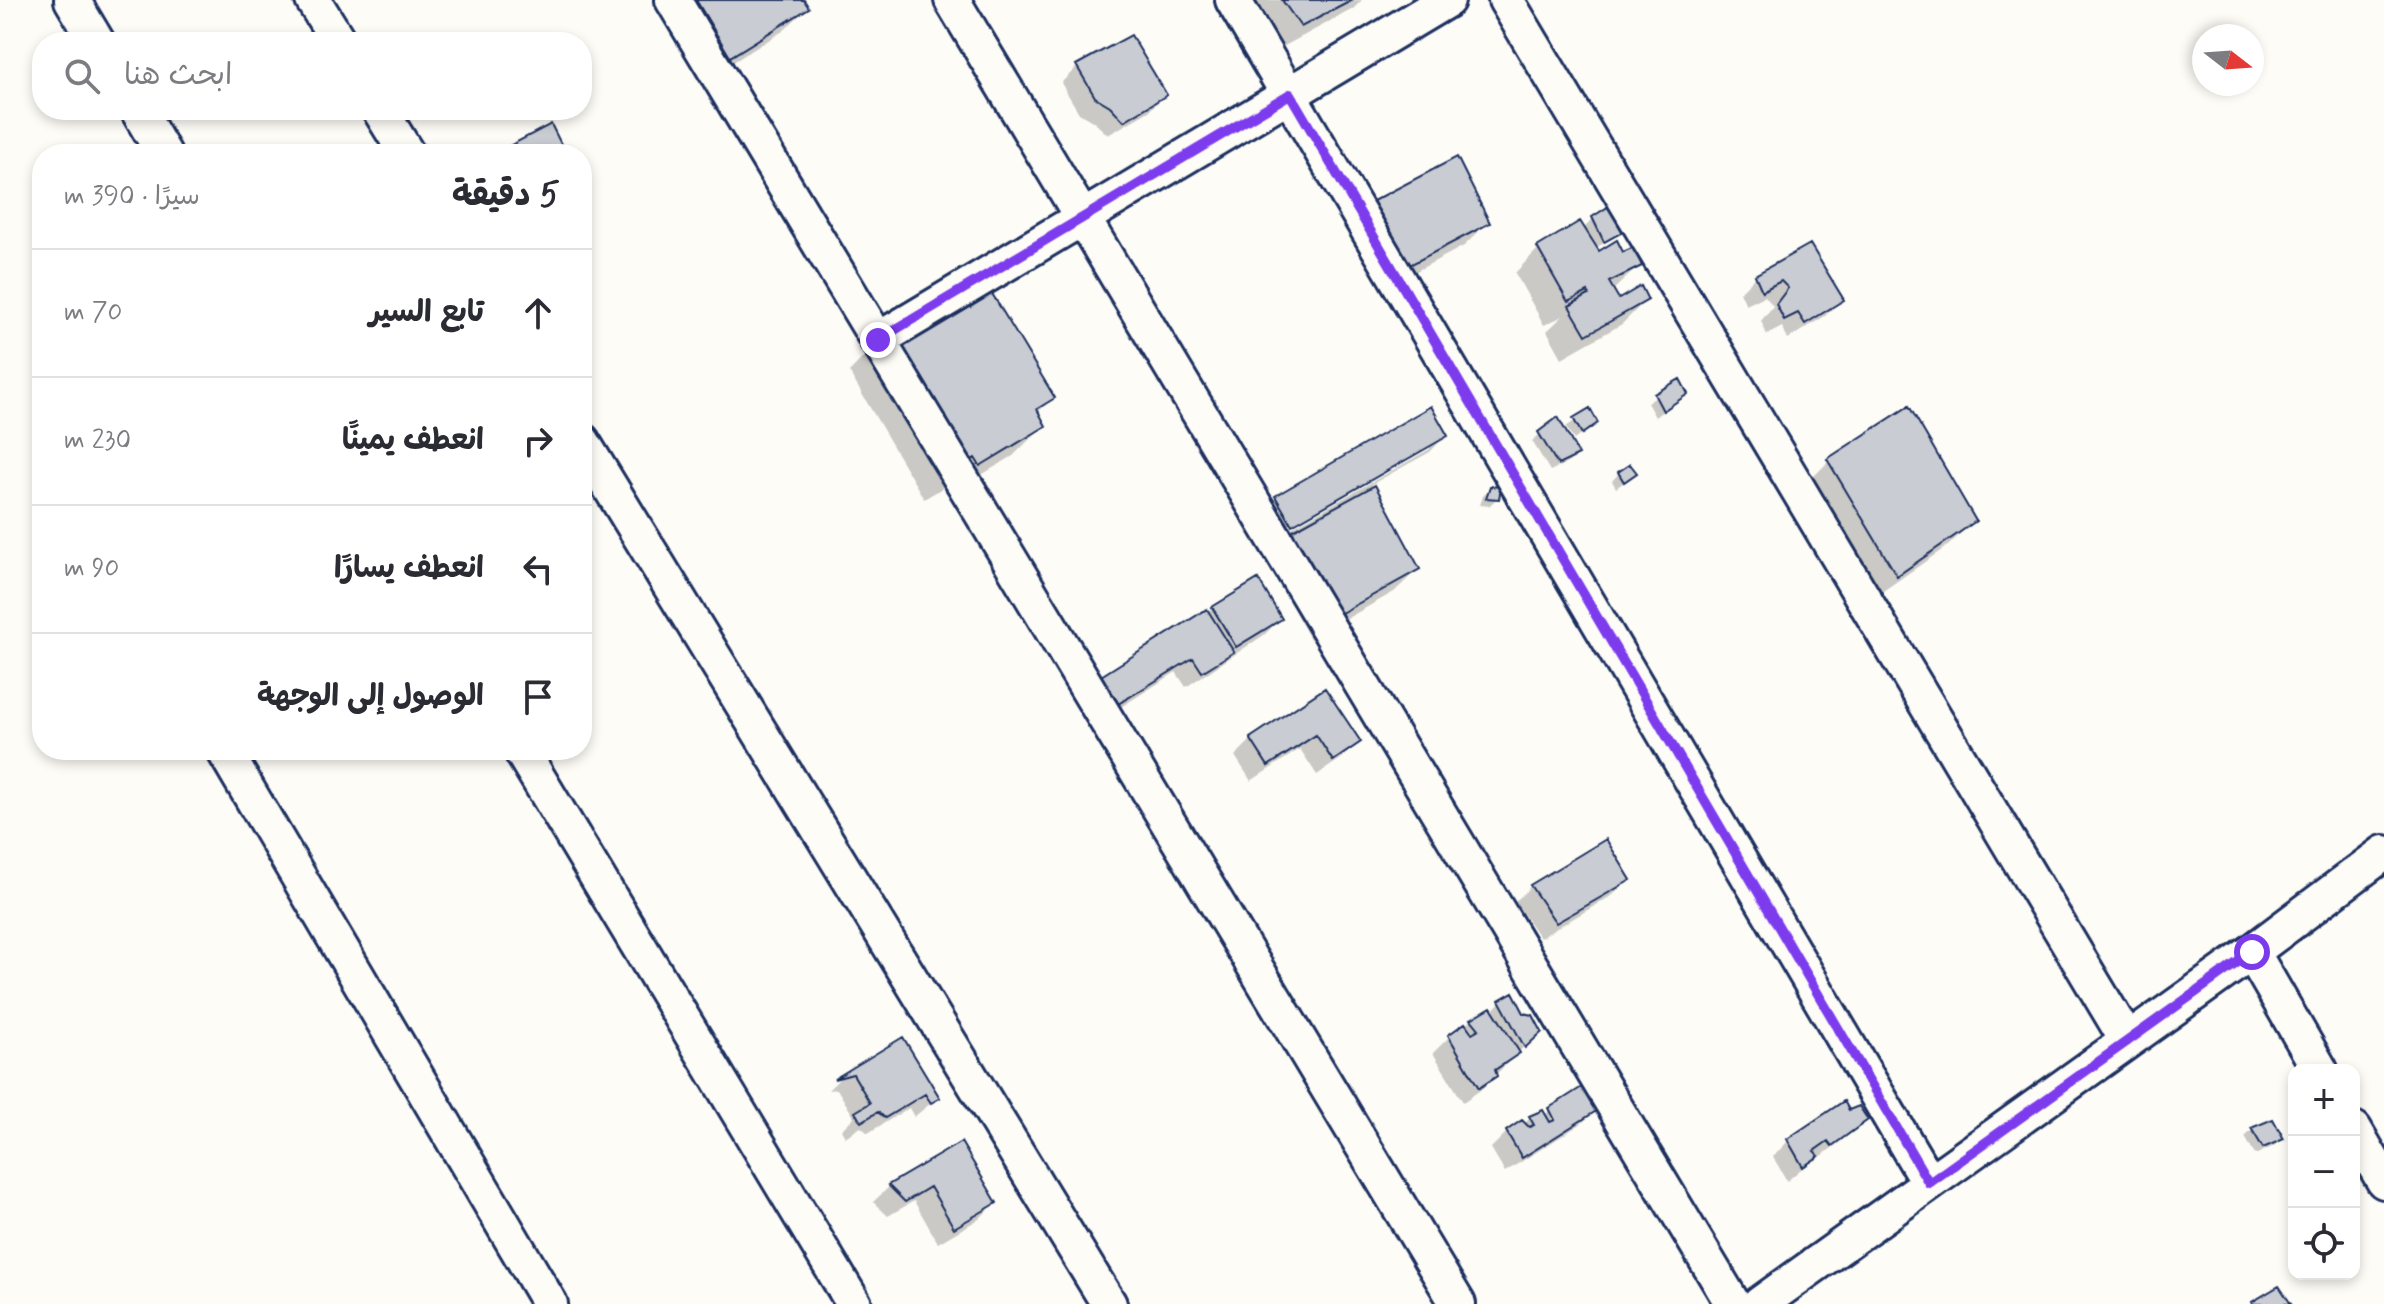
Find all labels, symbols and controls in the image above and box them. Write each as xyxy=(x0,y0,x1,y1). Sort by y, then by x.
north arrow xyxy=(2192,24,2264,96)
search box xyxy=(32,32,592,120)
icon: search xyxy=(60,54,104,98)
text: ابحث هنا xyxy=(124,56,232,95)
text: 5 دقيقة xyxy=(452,173,560,218)
text: سيرًا · 390 m xyxy=(64,180,200,214)
icon: ahead xyxy=(516,291,560,335)
text: تابع السير xyxy=(369,293,484,332)
text: 70 m xyxy=(64,296,122,330)
route end xyxy=(860,322,896,358)
icon: right xyxy=(516,419,560,463)
text: انعطف يمينًا xyxy=(342,421,484,460)
text: 230 m xyxy=(64,424,131,458)
icon: left xyxy=(516,547,560,591)
text: انعطف يسارًا xyxy=(334,549,484,588)
text: 90 m xyxy=(64,552,119,586)
icon: arrive xyxy=(516,675,560,719)
text: الوصول إلى الوجهة xyxy=(257,677,484,716)
route start xyxy=(2234,934,2270,970)
map controls xyxy=(2288,1064,2360,1280)
button: + xyxy=(2288,1064,2360,1136)
button: − xyxy=(2288,1136,2360,1208)
button: locate xyxy=(2288,1208,2360,1280)

